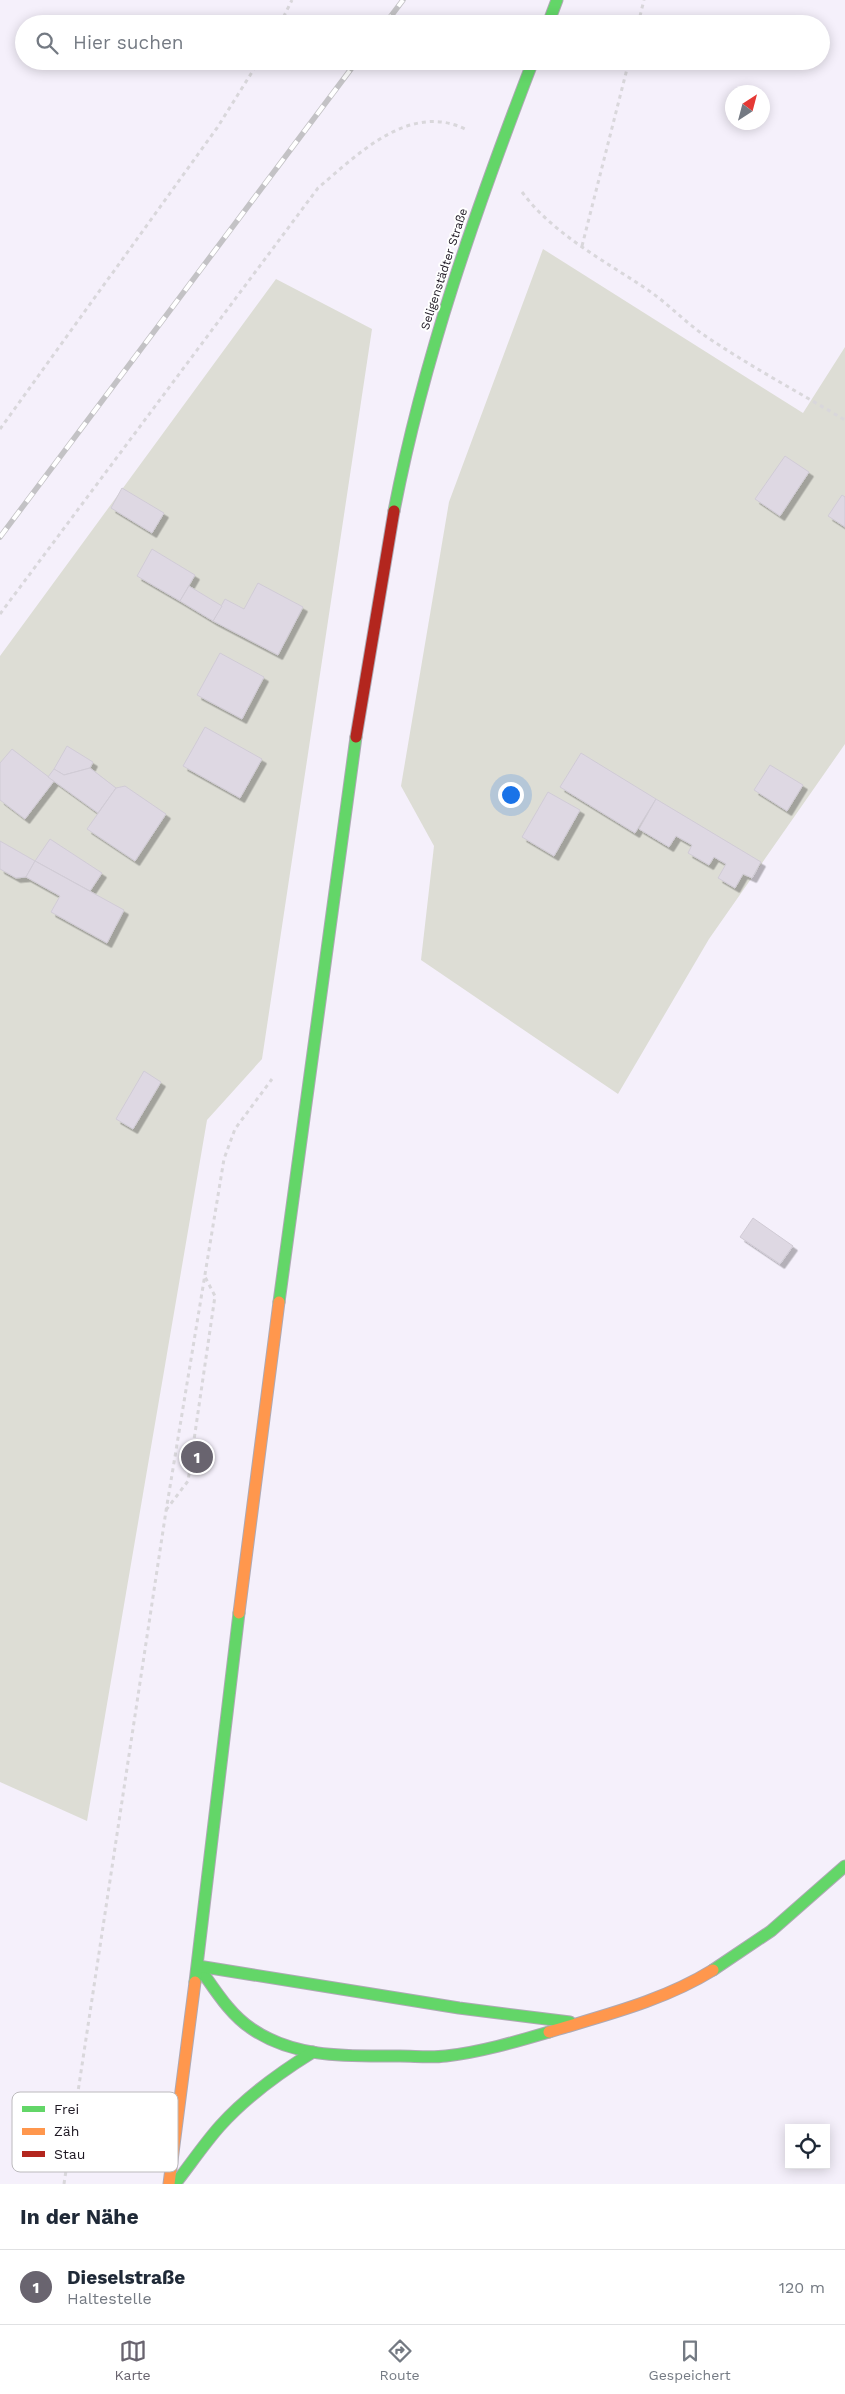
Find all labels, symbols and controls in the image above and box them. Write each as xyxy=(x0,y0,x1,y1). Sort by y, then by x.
search box xyxy=(15,15,830,70)
icon: search xyxy=(33,29,61,57)
text: Hier suchen xyxy=(73,31,184,54)
north arrow xyxy=(725,85,770,130)
street label: Seligenstädter Straße xyxy=(418,206,470,332)
your location xyxy=(498,782,524,808)
pin: 1 xyxy=(181,1438,213,1476)
legend xyxy=(12,2092,178,2172)
text: Frei xyxy=(54,2101,79,2117)
text: Zäh xyxy=(54,2123,79,2139)
map controls xyxy=(785,2124,830,2169)
button: locate xyxy=(785,2124,830,2169)
text: Stau xyxy=(54,2146,85,2162)
text: In der Nähe xyxy=(20,2204,139,2229)
text: Dieselstraße xyxy=(67,2266,185,2289)
text: 1 xyxy=(33,2278,39,2297)
text: 120 m xyxy=(779,2278,825,2297)
text: Haltestelle xyxy=(67,2289,152,2308)
tab: Karte xyxy=(114,2337,151,2383)
tab: Route xyxy=(380,2337,420,2383)
tab: Gespeichert xyxy=(649,2337,731,2383)

